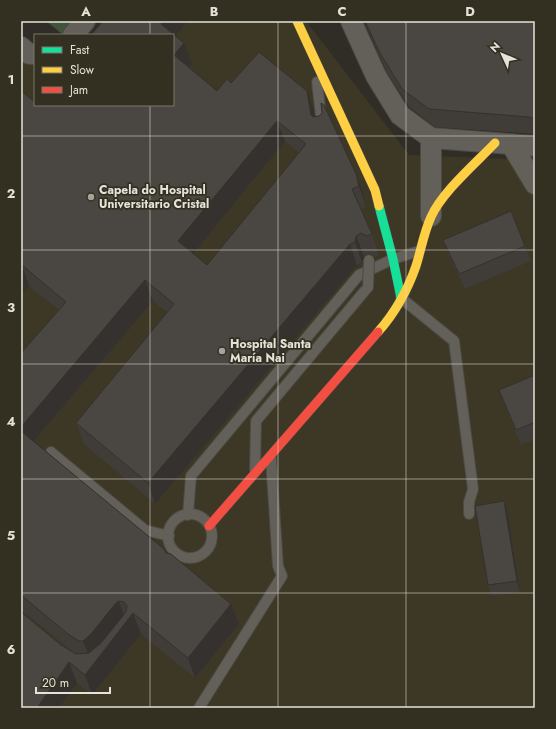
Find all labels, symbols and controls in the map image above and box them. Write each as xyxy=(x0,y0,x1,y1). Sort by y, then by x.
text: A xyxy=(80,2,91,21)
text: B xyxy=(210,2,219,21)
text: C xyxy=(337,2,347,21)
text: D xyxy=(465,2,475,21)
legend xyxy=(34,34,174,106)
north arrow xyxy=(482,34,522,74)
text: N xyxy=(486,38,504,56)
text: Fast xyxy=(70,41,89,59)
text: Slow xyxy=(70,61,95,79)
text: 1 xyxy=(8,70,14,89)
text: Jam xyxy=(68,81,88,99)
place label: Capela do Hospital Universitario Cristal xyxy=(99,181,209,213)
text: 2 xyxy=(7,184,15,203)
marker: Capela do Hospital Universitario Cristal xyxy=(86,192,96,202)
text: 3 xyxy=(7,298,15,317)
place label: Hospital Santa María Nai xyxy=(230,335,311,367)
marker: Hospital Santa María Nai xyxy=(217,346,227,356)
text: 4 xyxy=(6,412,16,431)
text: 5 xyxy=(7,526,15,545)
text: 6 xyxy=(7,640,16,659)
scale bar xyxy=(36,669,110,695)
text: 20 m xyxy=(42,674,69,692)

